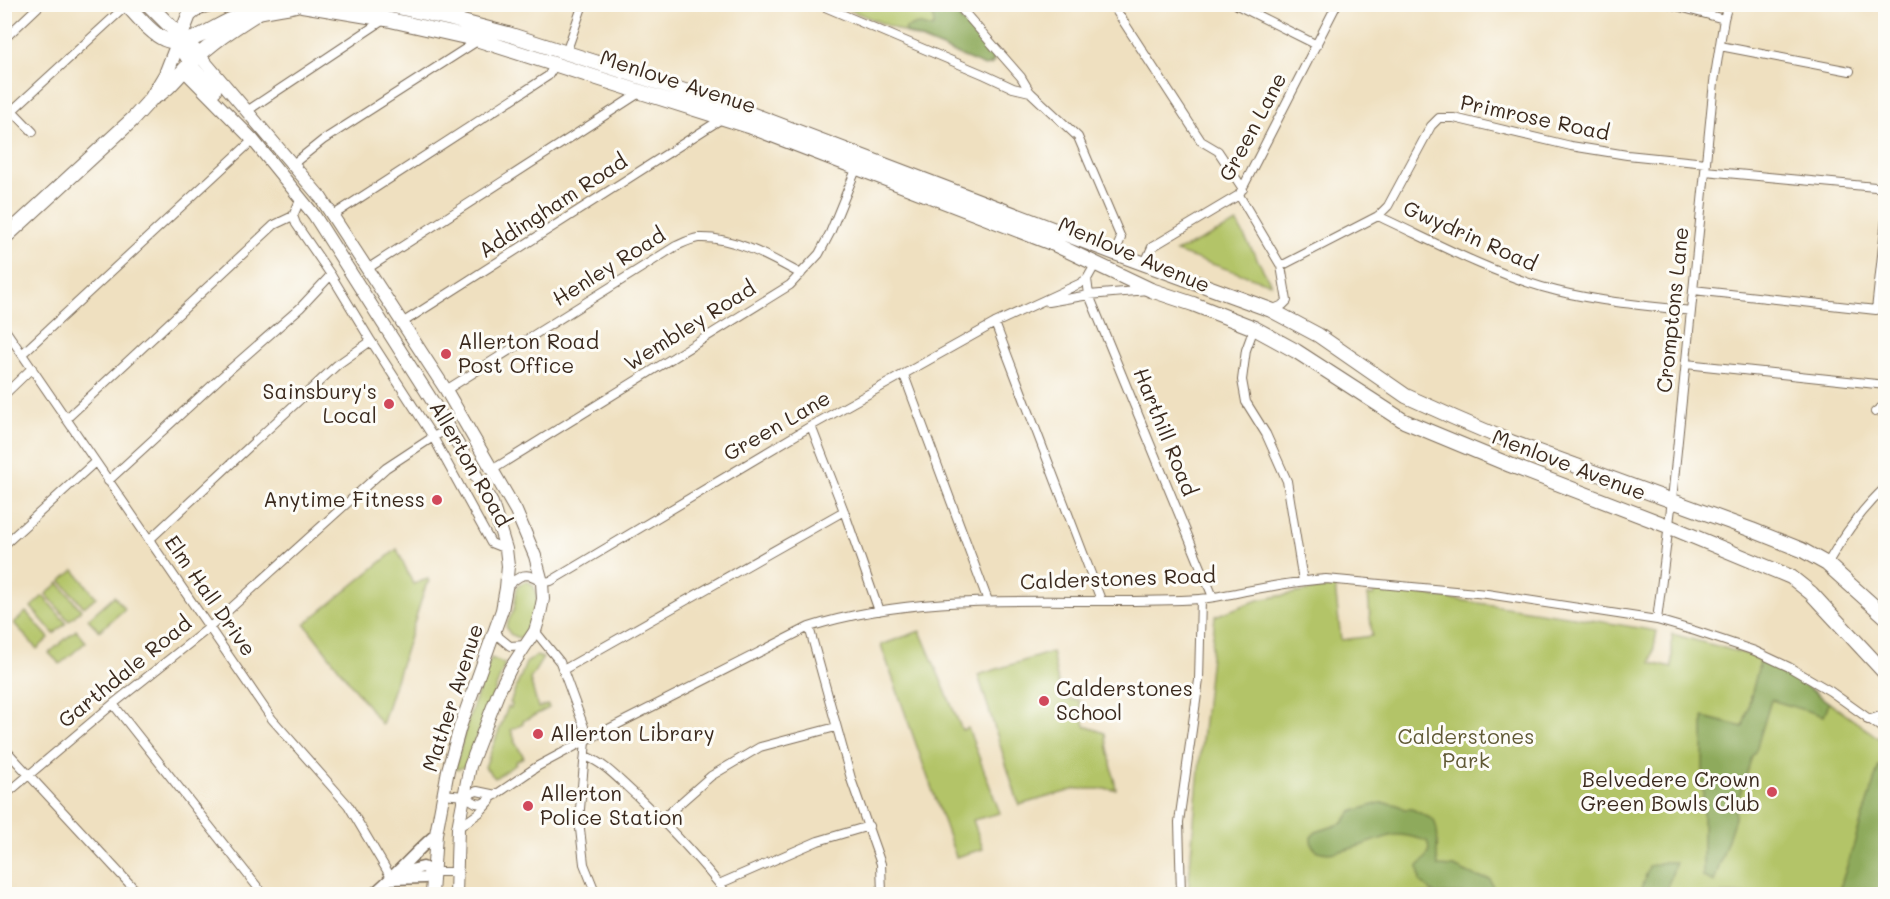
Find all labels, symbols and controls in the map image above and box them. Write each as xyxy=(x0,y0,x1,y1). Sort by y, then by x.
street label: Menlove Avenue xyxy=(597,43,760,119)
street label: Green Lane xyxy=(1212,67,1292,185)
street label: Primrose Road xyxy=(1458,88,1612,146)
street label: Addingham Road xyxy=(473,147,632,263)
street label: Gwydrin Road xyxy=(1399,193,1542,276)
street label: Menlove Avenue xyxy=(1054,209,1215,298)
street label: Henley Road xyxy=(547,220,670,311)
street label: Cromptons Lane xyxy=(1649,226,1694,394)
street label: Wembley Road xyxy=(619,274,760,376)
place label: Allerton Road Post Office xyxy=(458,327,599,378)
marker: Allerton Road Post Office xyxy=(439,347,453,361)
street label: Harthill Road xyxy=(1128,363,1204,499)
place label: Sainsbury's Local xyxy=(263,377,377,428)
street label: Green Lane xyxy=(718,383,835,466)
street label: Allerton Road xyxy=(424,395,518,531)
marker: Sainsbury's Local xyxy=(382,397,396,411)
street label: Menlove Avenue xyxy=(1489,422,1650,505)
place label: Anytime Fitness xyxy=(263,485,425,512)
marker: Anytime Fitness xyxy=(430,493,444,507)
street label: Elm Hall Drive xyxy=(160,529,263,661)
street label: Calderstones Road xyxy=(1020,561,1216,594)
street label: Garthdale Road xyxy=(52,609,196,733)
street label: Mather Avenue xyxy=(415,620,488,775)
place label: Calderstones School xyxy=(1056,674,1193,725)
marker: Calderstones School xyxy=(1037,694,1051,708)
place label: Allerton Library xyxy=(550,719,715,746)
park label: Calderstones Park xyxy=(1398,722,1534,773)
marker: Allerton Library xyxy=(531,727,545,741)
place label: Belvedere Crown Green Bowls Club xyxy=(1580,765,1760,816)
place label: Allerton Police Station xyxy=(540,779,683,830)
marker: Belvedere Crown Green Bowls Club xyxy=(1765,785,1779,799)
marker: Allerton Police Station xyxy=(521,799,535,813)

